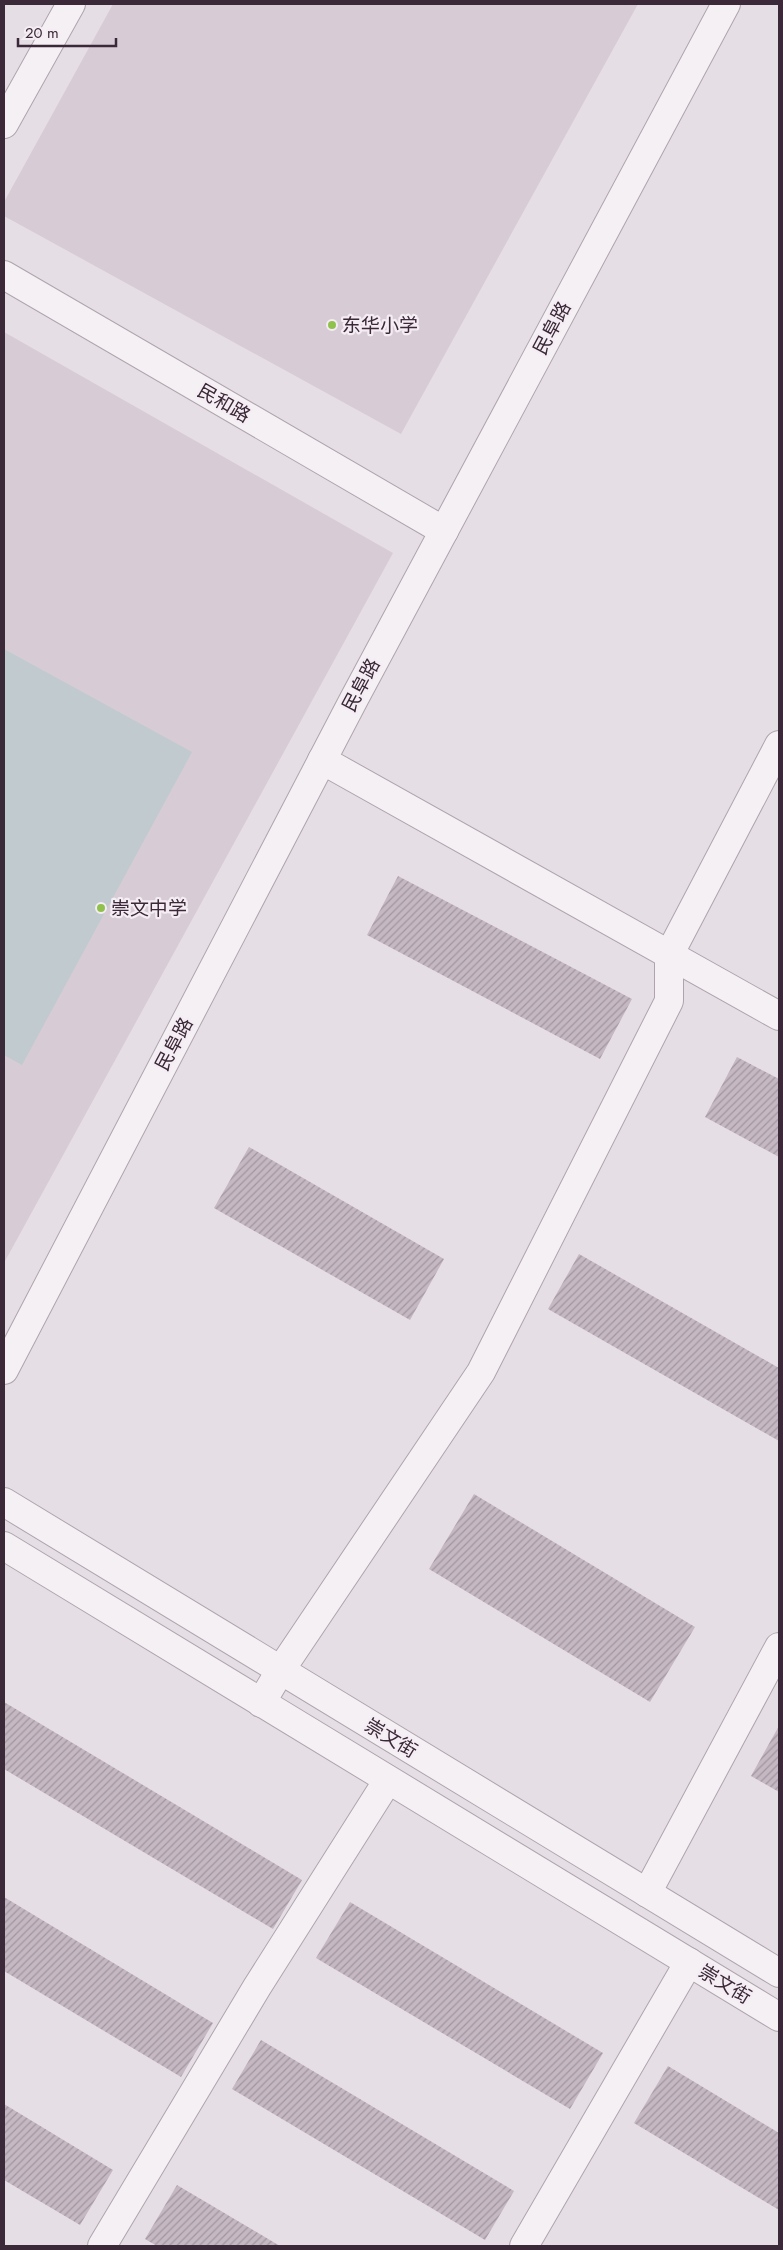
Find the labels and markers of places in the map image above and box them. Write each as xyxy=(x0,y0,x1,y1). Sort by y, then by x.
place label: 东华小学 xyxy=(342,312,418,339)
marker: 东华小学 xyxy=(326,319,338,331)
place label: 崇文中学 xyxy=(111,895,187,922)
marker: 崇文中学 xyxy=(95,902,107,914)

